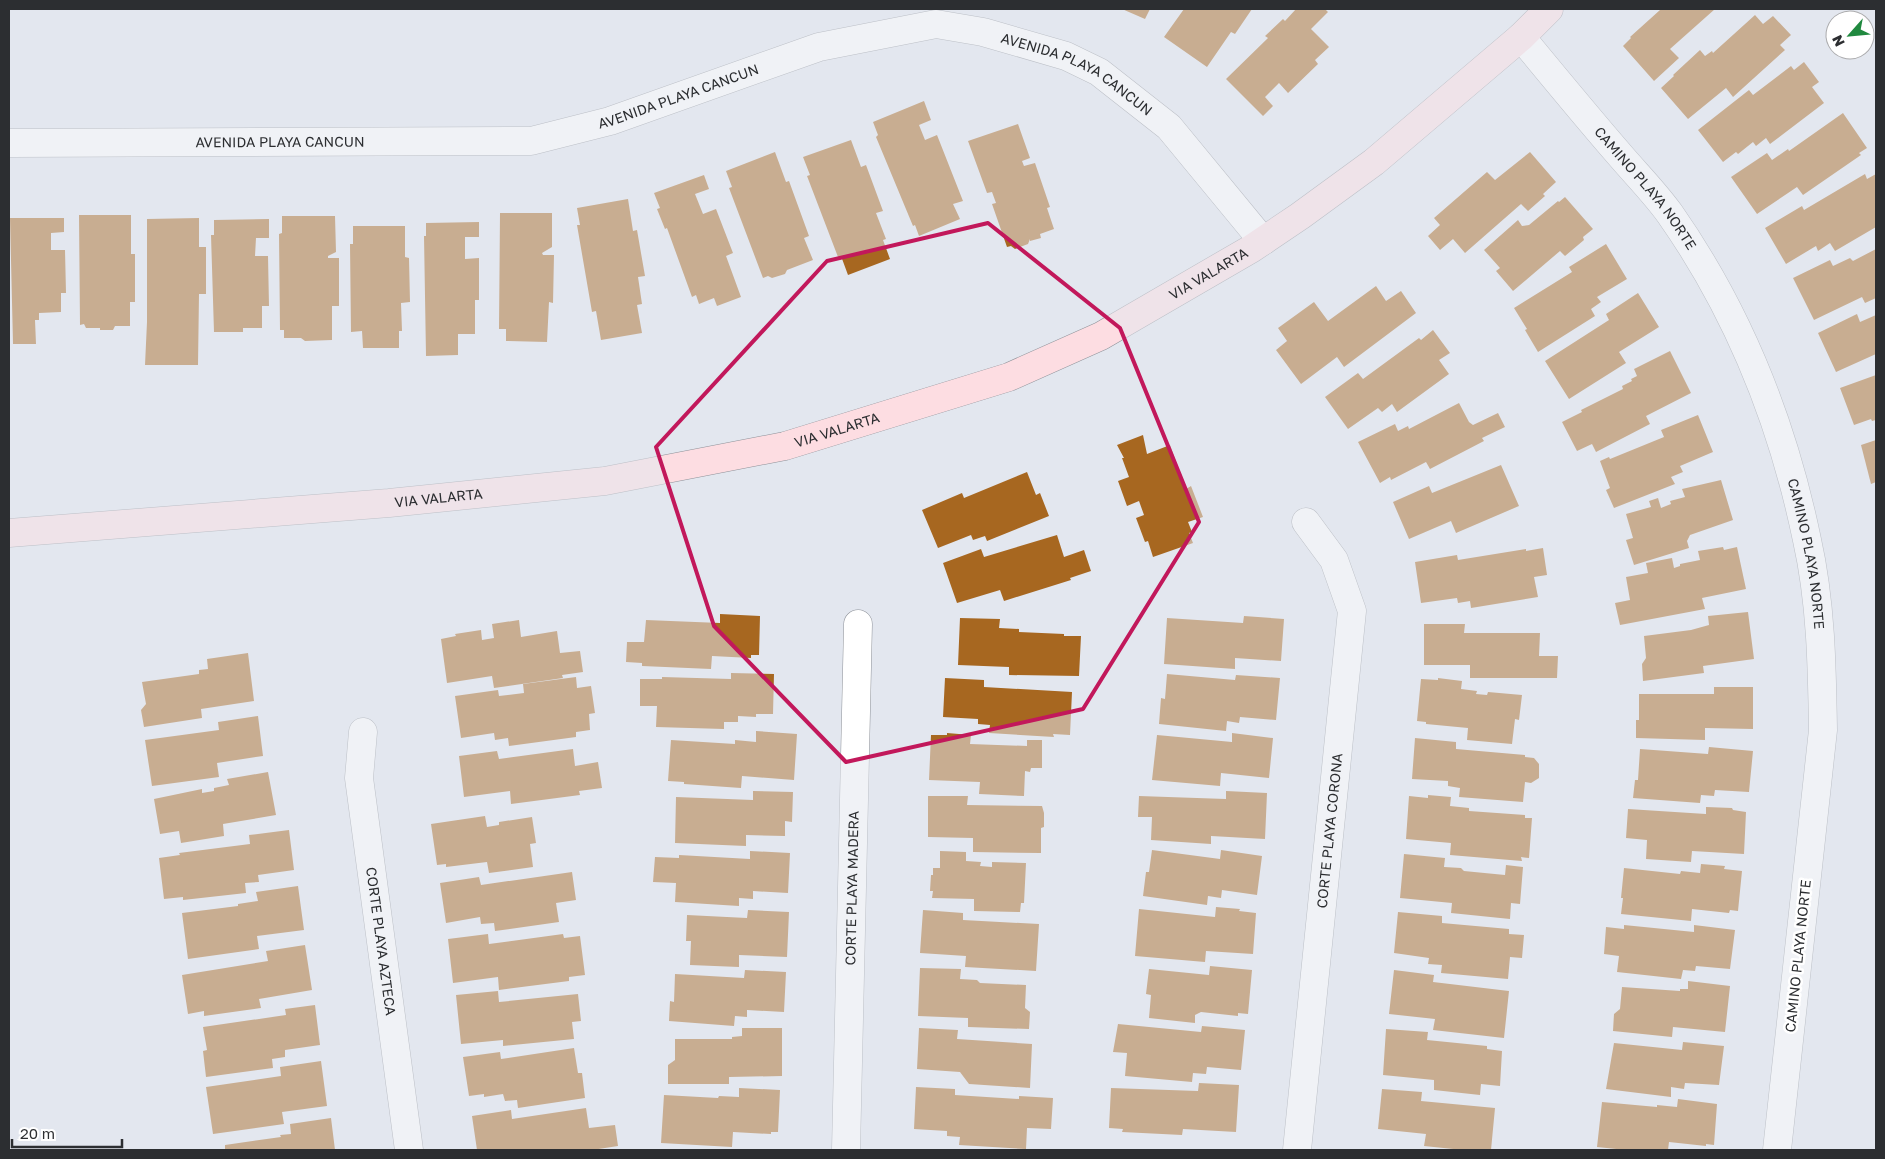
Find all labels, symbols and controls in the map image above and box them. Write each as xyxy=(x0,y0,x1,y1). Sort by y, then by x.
north arrow xyxy=(1825,10,1875,60)
street label: AVENIDA PLAYA CANCUN xyxy=(999,29,1156,119)
text: N xyxy=(1828,33,1848,50)
street label: AVENIDA PLAYA CANCUN xyxy=(596,60,761,132)
street label: CAMINO PLAYA NORTE xyxy=(1591,123,1700,253)
street label: AVENIDA PLAYA CANCUN xyxy=(195,133,365,150)
street label: VIA VALARTA xyxy=(1166,243,1251,303)
street label: VIA VALARTA xyxy=(792,408,882,451)
street label: CAMINO PLAYA NORTE xyxy=(1785,476,1828,630)
street label: VIA VALARTA xyxy=(394,484,484,510)
street label: CORTE PLAYA CORONA xyxy=(1313,752,1346,909)
street label: CORTE PLAYA MADERA xyxy=(841,810,862,966)
street label: CORTE PLAYA AZTECA xyxy=(363,866,400,1017)
street label: CAMINO PLAYA NORTE xyxy=(1781,879,1814,1033)
scale bar xyxy=(12,1116,122,1148)
text: 20 m xyxy=(20,1124,55,1142)

